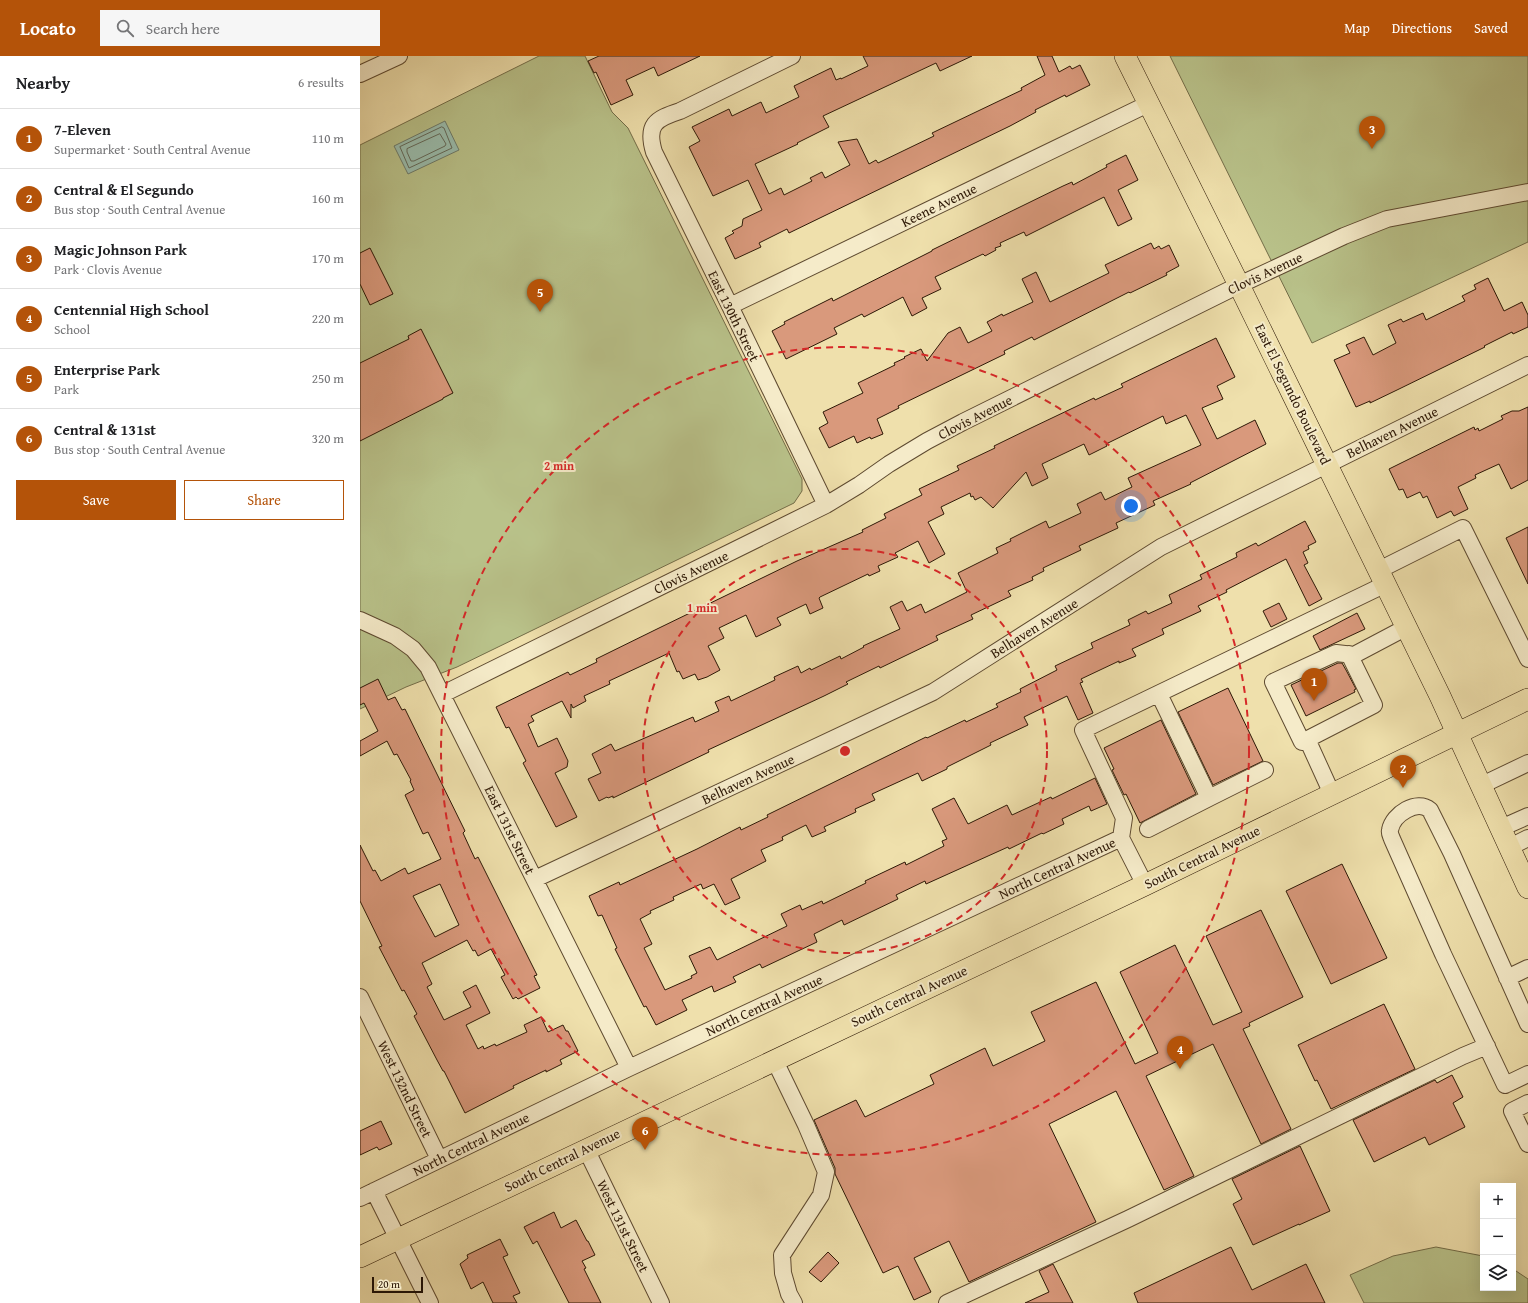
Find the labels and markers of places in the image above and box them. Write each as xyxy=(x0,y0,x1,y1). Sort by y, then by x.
pin: 3 xyxy=(1359,116,1385,149)
pin: 5 xyxy=(527,279,553,312)
pin: 1 xyxy=(1301,668,1327,701)
centre of rings xyxy=(838,744,852,758)
pin: 2 xyxy=(1390,755,1416,788)
pin: 4 xyxy=(1167,1036,1193,1069)
pin: 6 xyxy=(632,1117,658,1150)

